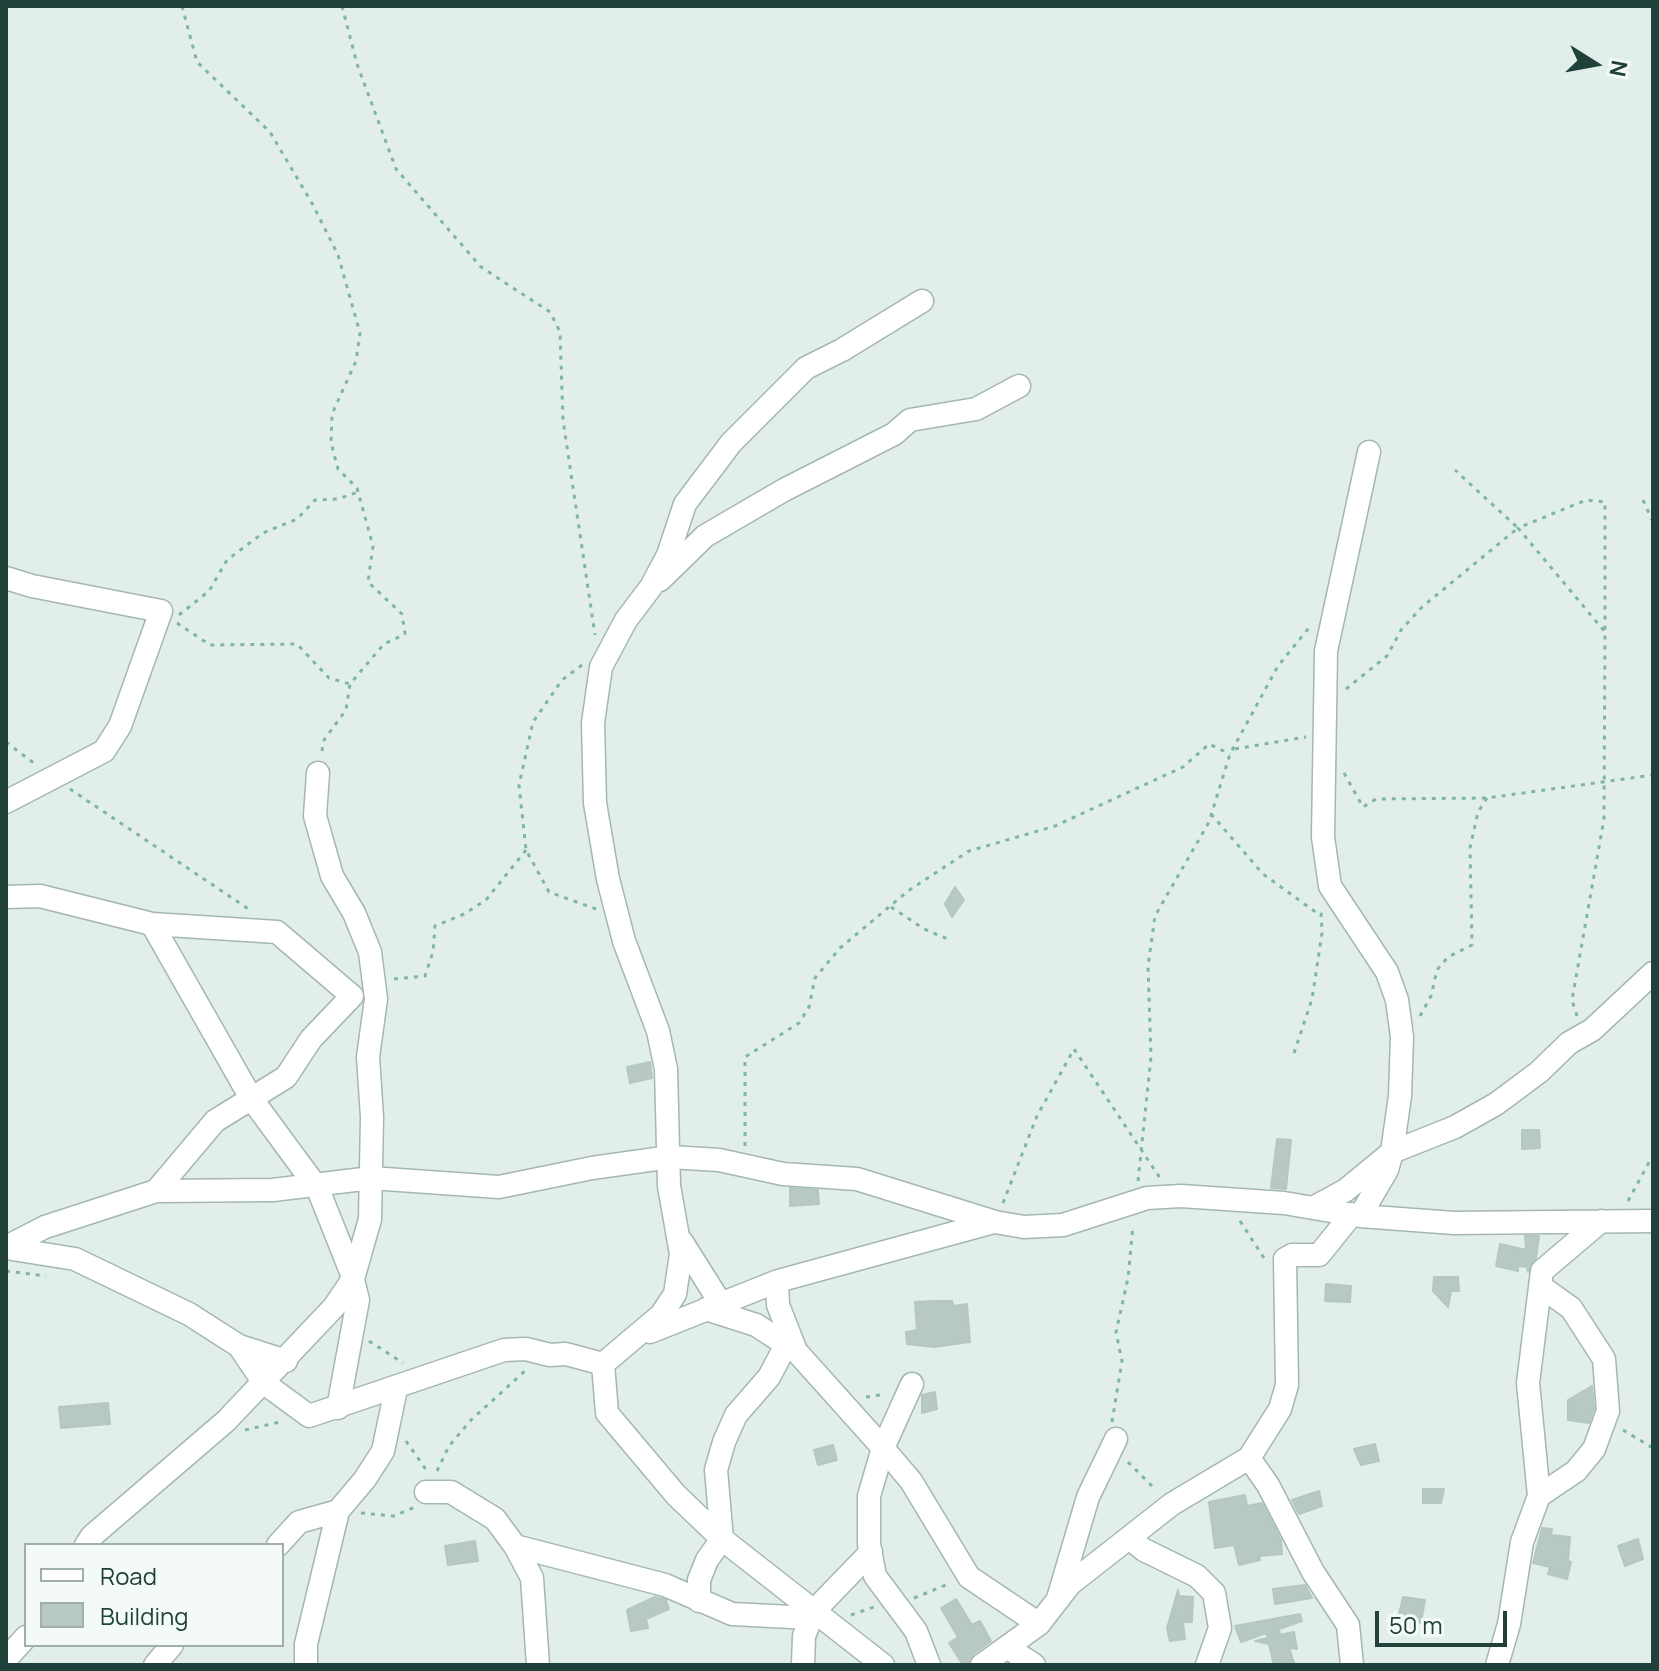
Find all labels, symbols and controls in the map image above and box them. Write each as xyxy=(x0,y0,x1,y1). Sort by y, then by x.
north arrow xyxy=(1555,24,1635,104)
text: N xyxy=(1602,58,1635,79)
legend xyxy=(24,1543,284,1647)
text: Road xyxy=(100,1559,157,1592)
scale bar xyxy=(1379,1595,1511,1645)
text: Building xyxy=(100,1599,188,1632)
text: 50 m xyxy=(1389,1608,1443,1641)

